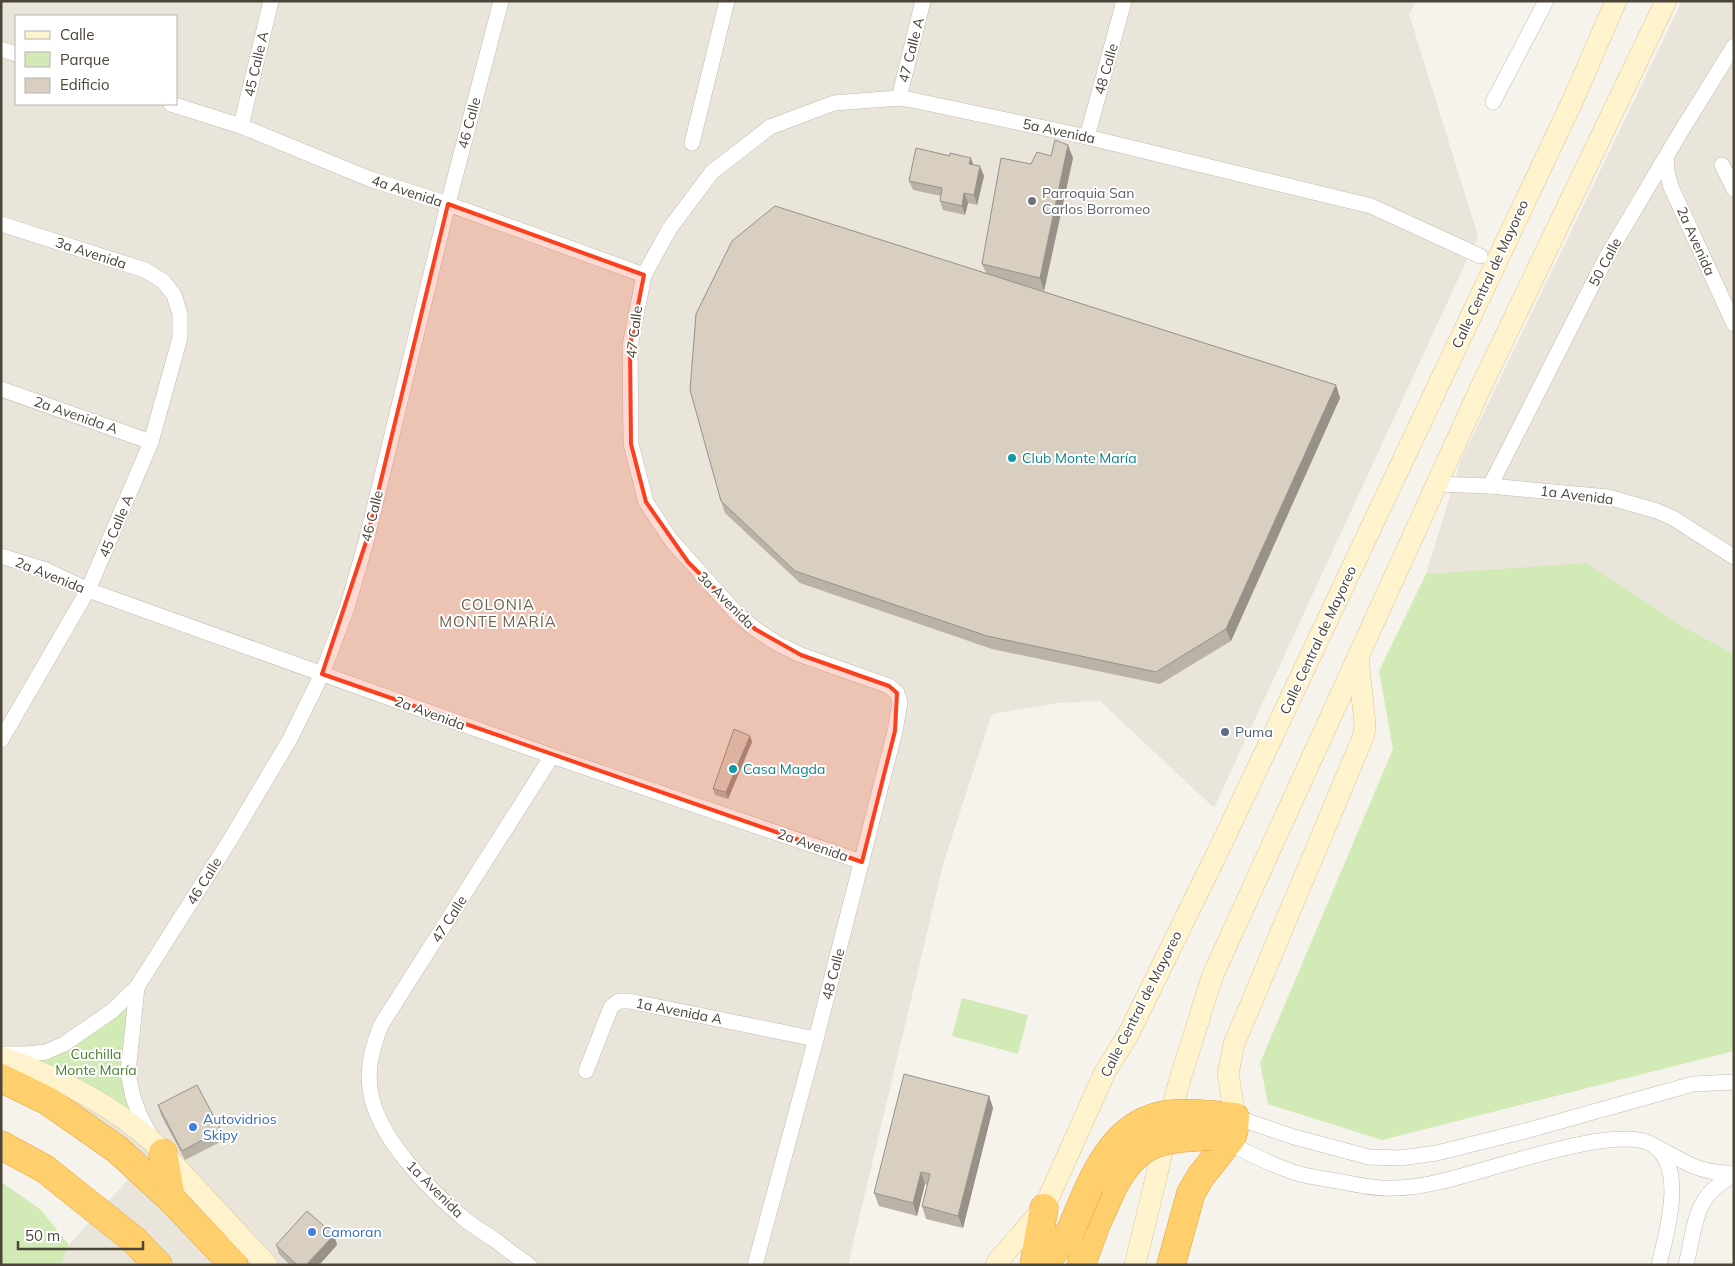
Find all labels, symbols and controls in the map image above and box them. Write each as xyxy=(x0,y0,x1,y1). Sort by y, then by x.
legend xyxy=(15,15,178,105)
street label: 47 Calle A xyxy=(894,15,928,84)
text: Calle xyxy=(60,25,94,44)
street label: 45 Calle A xyxy=(240,29,272,98)
street label: 48 Calle xyxy=(1090,41,1122,97)
text: Parque xyxy=(60,50,110,69)
text: Edificio xyxy=(60,75,110,94)
street label: 46 Calle xyxy=(454,95,484,151)
street label: 5a Avenida xyxy=(1021,115,1097,147)
street label: 4a Avenida xyxy=(369,171,445,211)
place label: Parroquia San Carlos Borromeo xyxy=(1042,184,1150,218)
marker: Parroquia San Carlos Borromeo xyxy=(1026,195,1038,207)
street label: Calle Central de Mayoreo xyxy=(1448,197,1532,351)
street label: 2a Avenida xyxy=(1673,204,1719,278)
street label: 3a Avenida xyxy=(53,233,129,273)
street label: 50 Calle xyxy=(1585,235,1625,289)
street label: 47 Calle xyxy=(622,305,646,359)
street label: 2a Avenida A xyxy=(32,392,121,438)
place label: Club Monte María xyxy=(1022,449,1137,467)
marker: Club Monte María xyxy=(1006,452,1018,464)
street label: 1a Avenida xyxy=(1539,482,1615,508)
street label: 46 Calle xyxy=(357,488,387,544)
street label: 45 Calle A xyxy=(95,491,138,560)
street label: 2a Avenida xyxy=(12,553,88,597)
street label: Calle Central de Mayoreo xyxy=(1276,563,1360,717)
street label: 3a Avenida xyxy=(694,568,758,632)
district label: COLONIA MONTE MARÍA xyxy=(439,595,557,631)
street label: 2a Avenida xyxy=(392,692,468,734)
place label: Puma xyxy=(1235,723,1273,741)
marker: Puma xyxy=(1219,726,1231,738)
place label: Casa Magda xyxy=(743,760,825,778)
marker: Casa Magda xyxy=(727,763,739,775)
street label: 2a Avenida xyxy=(775,824,851,866)
street label: 46 Calle xyxy=(182,854,226,908)
street label: 47 Calle xyxy=(427,892,471,946)
street label: Calle Central de Mayoreo xyxy=(1096,928,1186,1080)
street label: 48 Calle xyxy=(818,946,848,1002)
street label: 1a Avenida A xyxy=(634,994,724,1028)
park label: Cuchilla Monte María xyxy=(55,1045,137,1079)
place label: Autovidrios Skipy xyxy=(203,1110,277,1144)
marker: Autovidrios Skipy xyxy=(187,1121,199,1133)
street label: 1a Avenida xyxy=(403,1157,467,1221)
scale bar xyxy=(18,1218,142,1250)
place label: Camoran xyxy=(322,1223,382,1241)
text: 50 m xyxy=(25,1226,60,1245)
marker: Camoran xyxy=(306,1226,318,1238)

